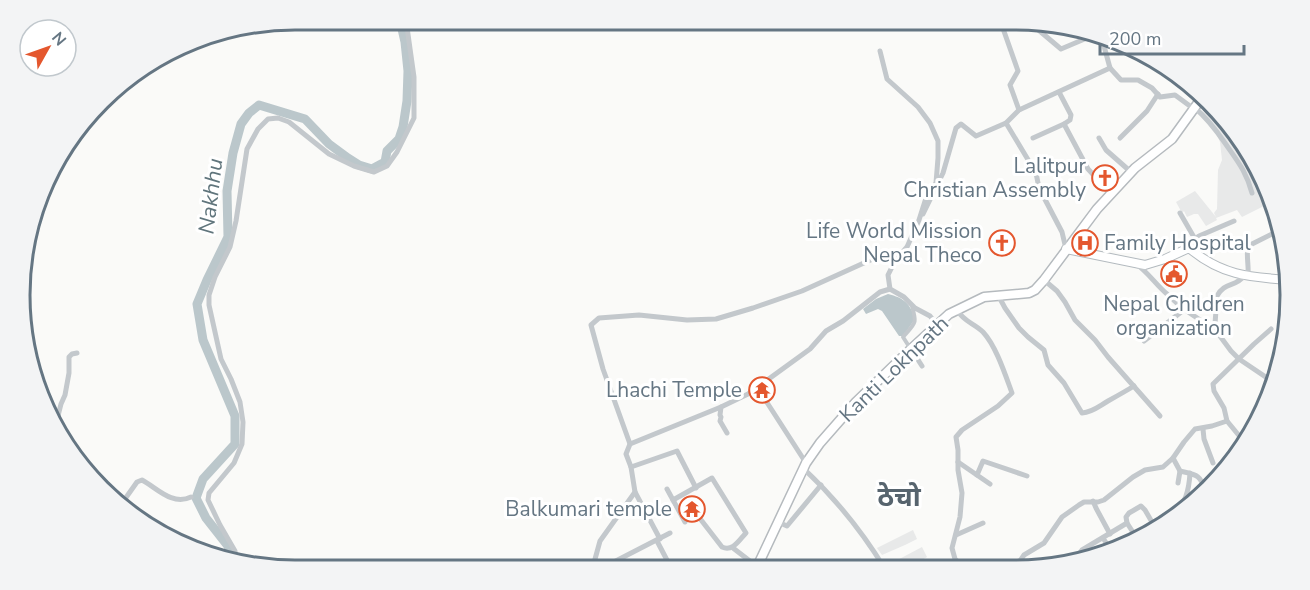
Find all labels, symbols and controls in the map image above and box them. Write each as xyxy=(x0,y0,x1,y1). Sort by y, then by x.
north arrow xyxy=(18,18,78,78)
scale bar xyxy=(1100,18,1244,56)
text: N xyxy=(46,27,71,51)
text: 200 m xyxy=(1109,27,1161,51)
place label: Lalitpur Christian Assembly xyxy=(903,152,1086,204)
water label: Nakhhu xyxy=(191,156,231,236)
church icon: Lalitpur Christian Assembly xyxy=(1090,163,1120,193)
place label: Life World Mission Nepal Theco xyxy=(806,217,982,269)
church icon: Life World Mission Nepal Theco xyxy=(987,228,1017,258)
hospital icon: Family Hospital xyxy=(1070,228,1100,258)
place label: Family Hospital xyxy=(1104,229,1252,257)
public building icon: Nepal Children organization xyxy=(1159,259,1189,289)
place label: Nepal Children organization xyxy=(1103,290,1245,342)
street label: Kanti Lokhpath xyxy=(833,310,955,428)
temple icon: Lhachi Temple xyxy=(747,375,777,405)
place label: Lhachi Temple xyxy=(606,376,742,404)
district label: ठेचो xyxy=(877,479,922,516)
temple icon: Balkumari temple xyxy=(677,494,707,524)
place label: Balkumari temple xyxy=(505,495,672,523)

